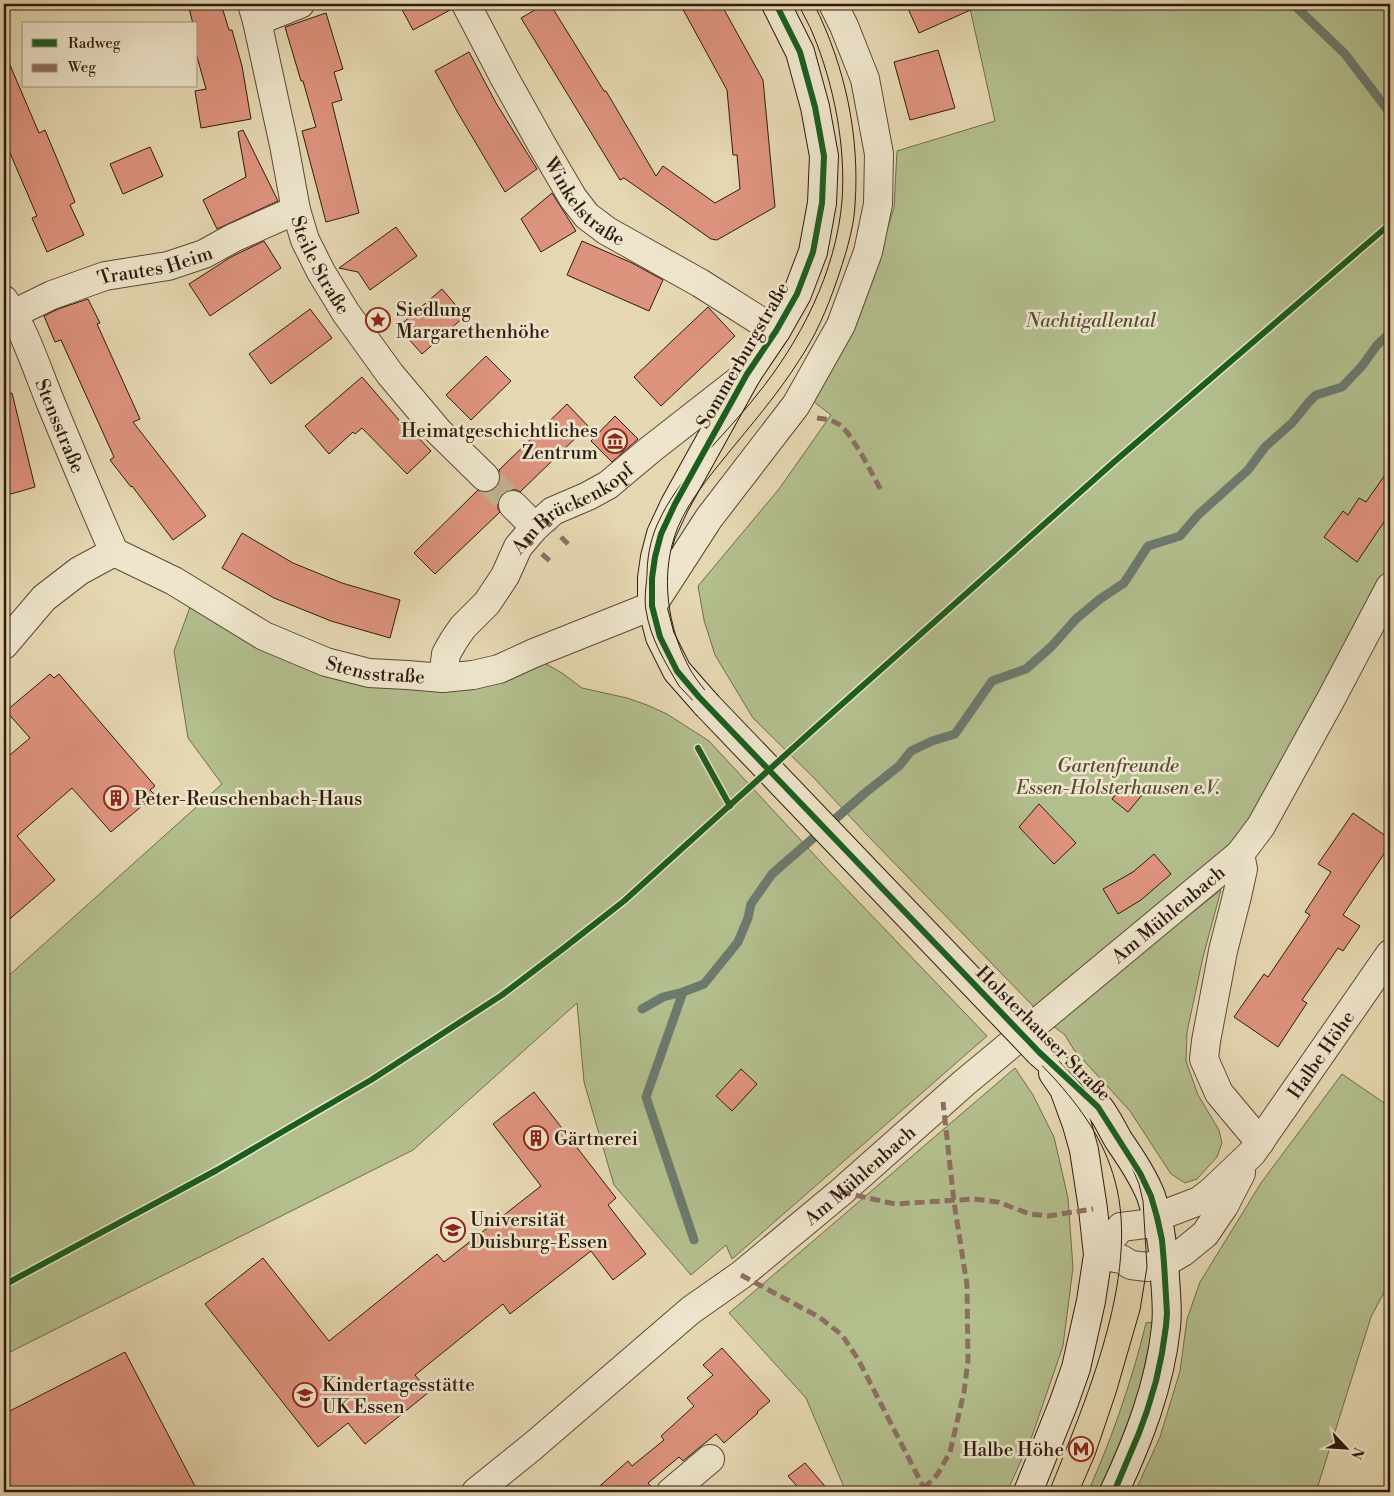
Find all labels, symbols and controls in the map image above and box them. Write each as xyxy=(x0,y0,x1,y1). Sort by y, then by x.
legend xyxy=(22,22,198,88)
text: Radweg xyxy=(68,34,121,53)
text: Weg xyxy=(67,58,96,77)
street label: Winkelstraße xyxy=(538,152,629,252)
street label: Steile Straße xyxy=(285,213,355,319)
street label: Trautes Heim xyxy=(94,241,216,291)
street label: Sommerburgstraße xyxy=(691,278,795,433)
place label: Siedlung Margarethenhöhe xyxy=(396,298,550,344)
place icon: Siedlung Margarethenhöhe xyxy=(365,307,391,333)
park label: Nachtigallental xyxy=(1025,309,1156,333)
street label: Stensstraße xyxy=(29,376,90,477)
place label: Heimatgeschichtliches Zentrum xyxy=(401,419,598,465)
museum icon: Heimatgeschichtliches Zentrum xyxy=(602,428,628,454)
street label: Am Brückenkopf xyxy=(506,457,639,560)
street label: Stensstraße xyxy=(323,651,426,689)
park label: Gartenfreunde Essen-Holsterhausen e.V. xyxy=(1015,754,1221,800)
building icon: Peter-Reuschenbach-Haus xyxy=(103,785,129,811)
place label: Peter-Reuschenbach-Haus xyxy=(134,787,362,811)
street label: Am Mühlenbach xyxy=(1106,861,1230,969)
street label: Holsterhauser Straße xyxy=(971,961,1116,1106)
street label: Halbe Höhe xyxy=(1282,1006,1360,1103)
street label: Am Mühlenbach xyxy=(799,1120,921,1231)
building icon: Gärtnerei xyxy=(523,1125,549,1151)
place label: Gärtnerei xyxy=(554,1127,638,1151)
place label: Universität Duisburg-Essen xyxy=(470,1208,608,1254)
school or university icon: Universität Duisburg-Essen xyxy=(440,1217,466,1243)
place label: Kindertagesstätte UK Essen xyxy=(322,1373,475,1419)
school or university icon: Kindertagesstätte UK Essen xyxy=(292,1382,318,1408)
north arrow xyxy=(1322,1424,1372,1474)
metro station icon: Halbe Höhe xyxy=(1068,1436,1094,1462)
place label: Halbe Höhe xyxy=(962,1438,1064,1462)
text: N xyxy=(1346,1444,1367,1462)

